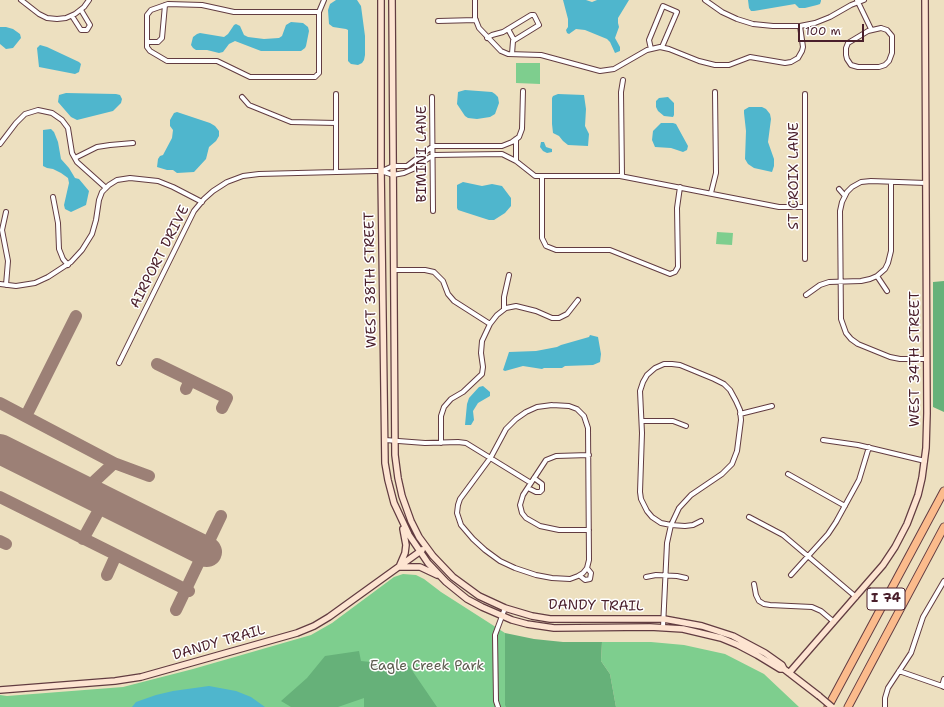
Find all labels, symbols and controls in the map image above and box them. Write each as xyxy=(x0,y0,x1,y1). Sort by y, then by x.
scale bar xyxy=(800,16,866,42)
text: 100 m xyxy=(805,23,841,39)
street label: BIMINI LANE xyxy=(414,105,430,203)
street label: ST CROIX LANE xyxy=(786,122,802,230)
street label: AIRPORT DRIVE xyxy=(127,203,193,311)
street label: WEST 38TH STREET xyxy=(361,212,381,348)
street label: WEST 34TH STREET xyxy=(907,291,923,427)
road number: I 74 xyxy=(867,588,905,610)
street label: DANDY TRAIL xyxy=(548,597,644,615)
street label: DANDY TRAIL xyxy=(171,622,267,664)
park label: Eagle Creek Park xyxy=(370,658,484,674)

